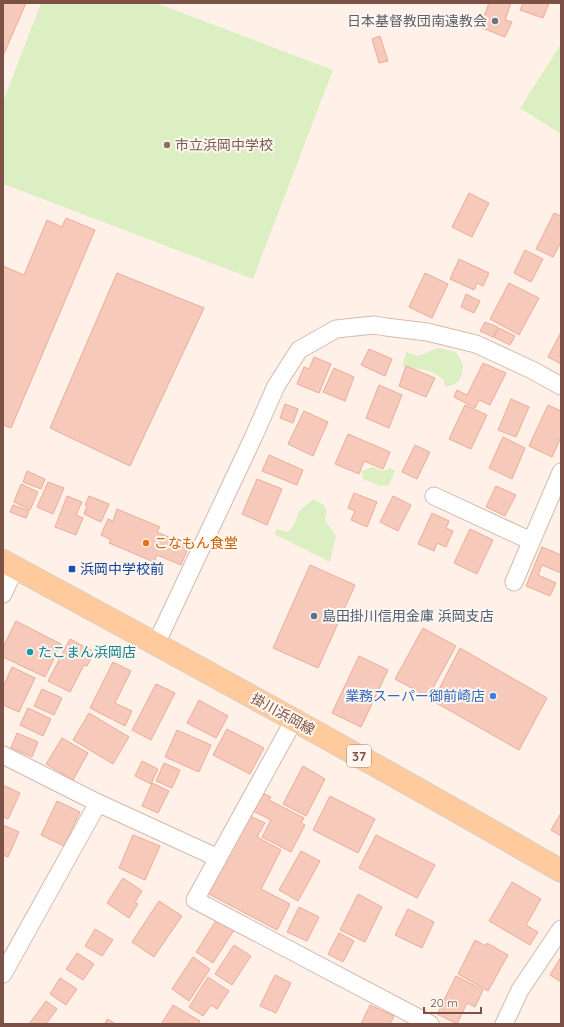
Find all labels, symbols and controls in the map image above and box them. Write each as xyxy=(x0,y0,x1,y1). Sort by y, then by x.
place label: 日本基督教団南遠教会 xyxy=(347,12,487,30)
marker: 日本基督教団南遠教会 xyxy=(490,16,500,26)
place label: 市立浜岡中学校 xyxy=(175,136,273,154)
marker: 市立浜岡中学校 xyxy=(162,140,172,150)
place label: こなもん食堂 xyxy=(154,534,238,552)
marker: こなもん食堂 xyxy=(141,538,151,548)
place label: 浜岡中学校前 xyxy=(80,560,164,578)
marker: 浜岡中学校前 xyxy=(67,564,77,574)
place label: 島田掛川信用金庫 浜岡支店 xyxy=(322,607,494,625)
marker: 島田掛川信用金庫 浜岡支店 xyxy=(309,611,319,621)
place label: たこまん浜岡店 xyxy=(38,643,136,661)
marker: たこまん浜岡店 xyxy=(25,647,35,657)
place label: 業務スーパー御前崎店 xyxy=(345,687,485,705)
street label: 掛川浜岡線 xyxy=(248,689,318,739)
marker: 業務スーパー御前崎店 xyxy=(488,691,498,701)
road number: 37 xyxy=(347,745,371,767)
scale bar xyxy=(424,989,481,1015)
text: 20 m xyxy=(430,995,458,1010)

